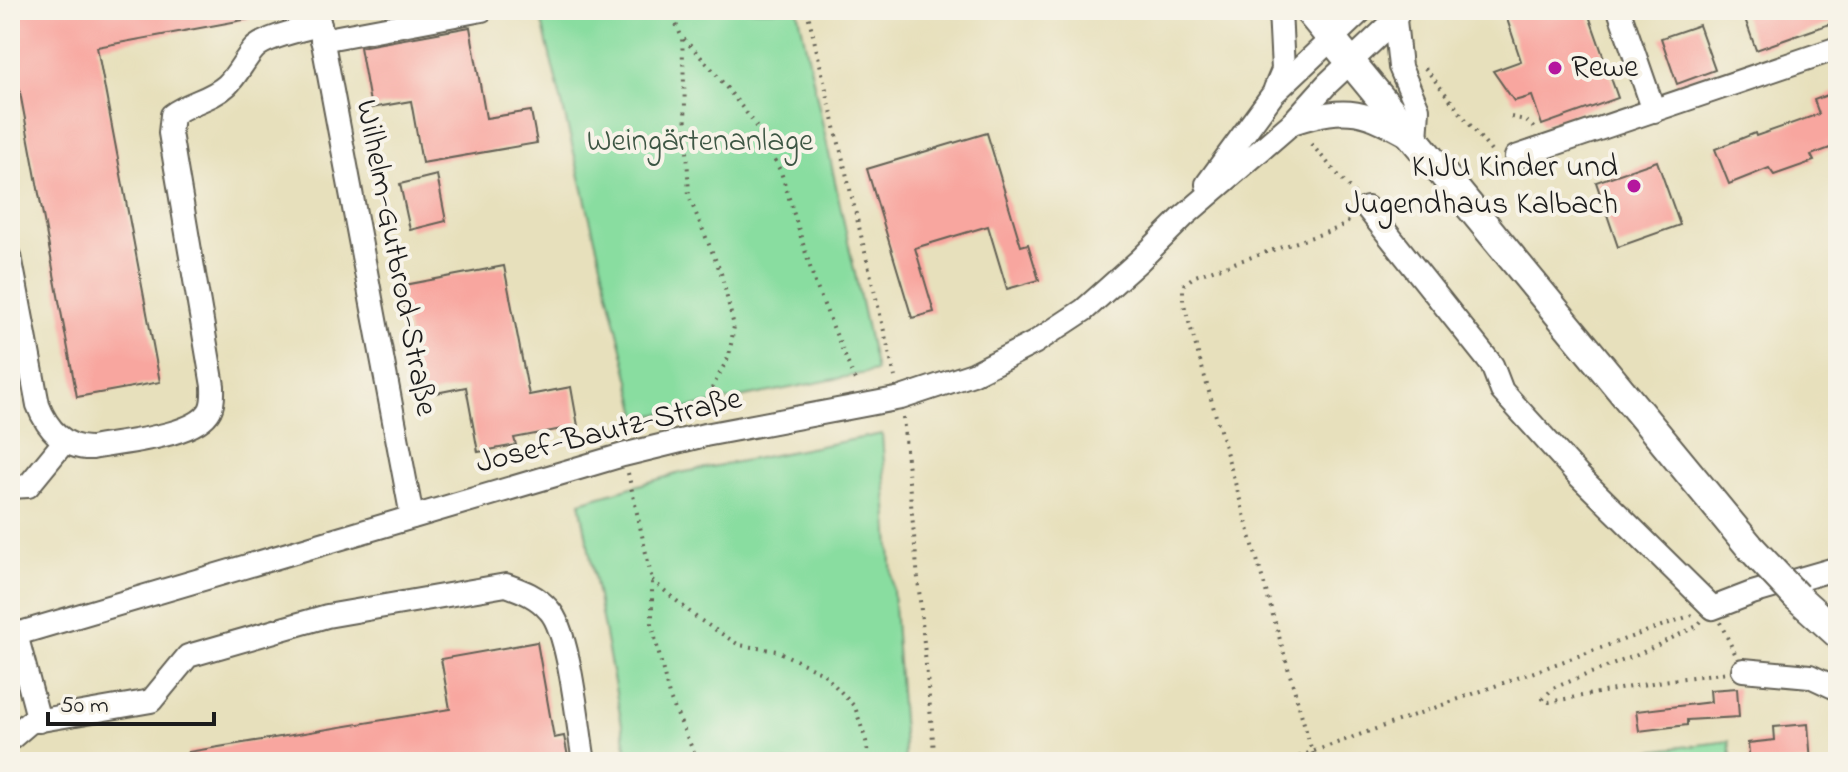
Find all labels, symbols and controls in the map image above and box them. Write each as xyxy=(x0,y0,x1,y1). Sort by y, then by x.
place label: Rewe xyxy=(1571,45,1639,92)
marker: Rewe xyxy=(1546,59,1564,77)
street label: Wilhelm-Gutbrod-Straße xyxy=(341,96,449,421)
park label: Weingärtenanlage xyxy=(587,119,814,166)
place label: KIJU Kinder und Jugendhaus Kalbach xyxy=(1345,145,1618,229)
marker: KIJU Kinder und Jugendhaus Kalbach xyxy=(1625,177,1643,195)
street label: Josef-Bautz-Straße xyxy=(471,376,748,488)
scale bar xyxy=(48,676,214,726)
text: 50 m xyxy=(60,689,109,724)

